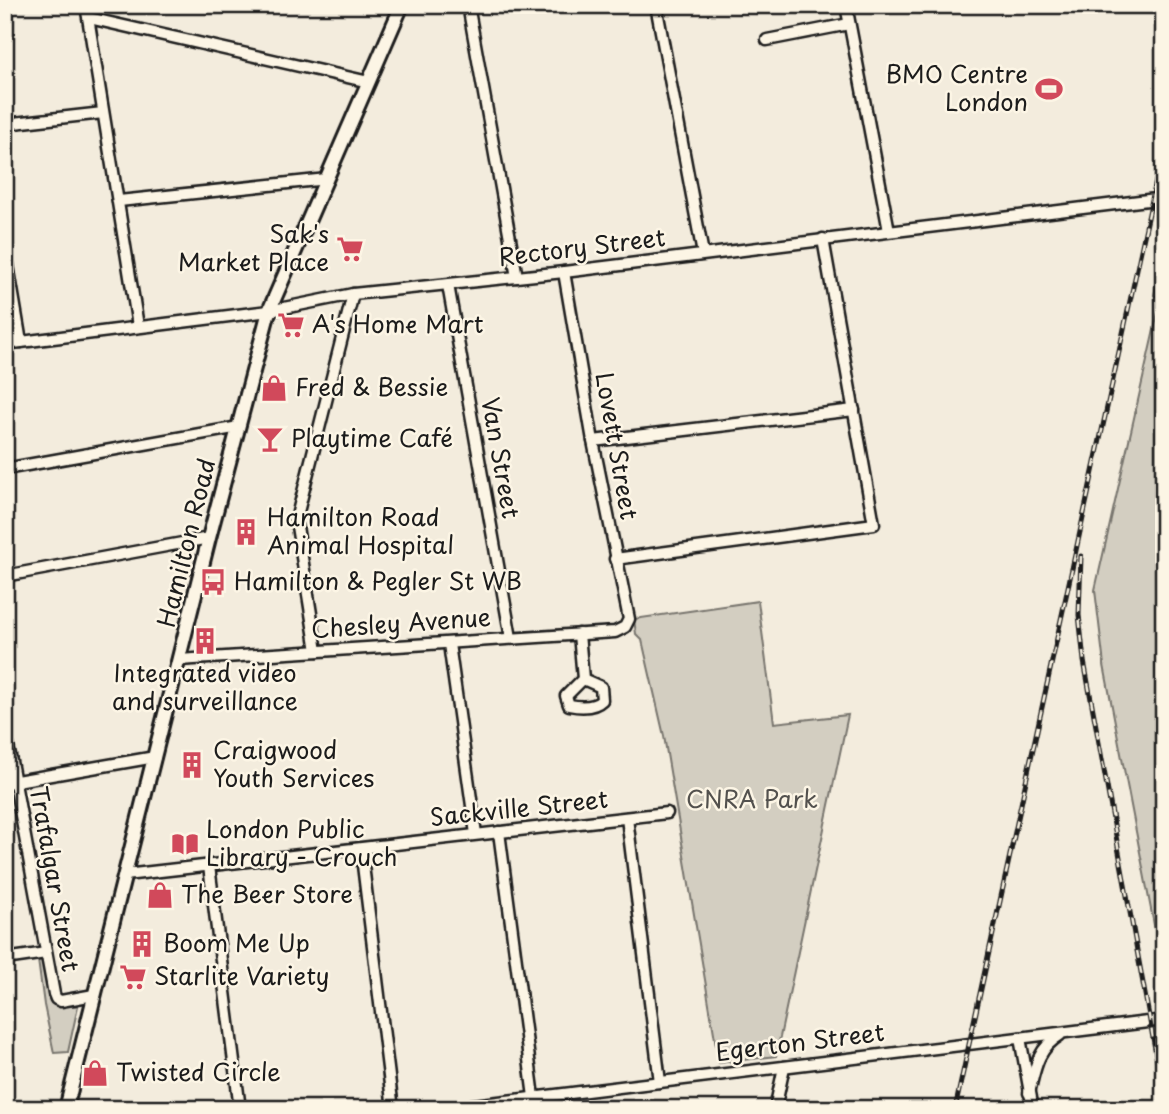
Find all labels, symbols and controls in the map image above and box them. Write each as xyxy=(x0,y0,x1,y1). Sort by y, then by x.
place label: BMO Centre London xyxy=(886,55,1028,119)
sports icon: BMO Centre London xyxy=(1034,74,1064,104)
place label: Sak's Market Place xyxy=(178,215,329,279)
street label: Rectory Street xyxy=(496,218,668,274)
supermarket icon: Sak's Market Place xyxy=(335,234,365,264)
place label: A's Home Mart xyxy=(312,305,484,341)
supermarket icon: A's Home Mart xyxy=(276,310,306,340)
place label: Fred & Bessie xyxy=(295,368,448,404)
street label: Lovett Street xyxy=(587,369,649,522)
shop icon: Fred & Bessie xyxy=(259,373,289,403)
street label: Van Street xyxy=(474,394,530,521)
place label: Playtime Café xyxy=(291,419,453,455)
bar icon: Playtime Café xyxy=(255,424,285,454)
street label: Hamilton Road xyxy=(147,454,223,631)
place label: Hamilton Road Animal Hospital xyxy=(267,498,454,562)
building icon: Hamilton Road Animal Hospital xyxy=(231,517,261,547)
place label: Hamilton & Pegler St WB xyxy=(234,562,522,598)
bus stop icon: Hamilton & Pegler St WB xyxy=(198,567,228,597)
street label: Chesley Avenue xyxy=(310,598,492,646)
building icon: Integrated video and surveillance xyxy=(190,626,220,656)
place label: Integrated video and surveillance xyxy=(112,654,298,718)
place label: Craigwood Youth Services xyxy=(213,731,374,795)
building icon: Craigwood Youth Services xyxy=(177,750,207,780)
street label: Sackville Street xyxy=(428,780,610,834)
park label: CNRA Park xyxy=(686,780,818,816)
street label: Trafalgar Street xyxy=(22,783,90,974)
place label: London Public Library - Crouch xyxy=(206,810,397,874)
library icon: London Public Library - Crouch xyxy=(170,829,200,859)
place label: The Beer Store xyxy=(181,875,353,911)
shop icon: The Beer Store xyxy=(145,880,175,910)
place label: Boom Me Up xyxy=(163,924,310,960)
building icon: Boom Me Up xyxy=(127,929,157,959)
place label: Starlite Variety xyxy=(154,957,330,993)
supermarket icon: Starlite Variety xyxy=(118,962,148,992)
street label: Egerton Street xyxy=(713,1013,886,1069)
place label: Twisted Circle xyxy=(116,1053,281,1089)
shop icon: Twisted Circle xyxy=(80,1058,110,1088)

